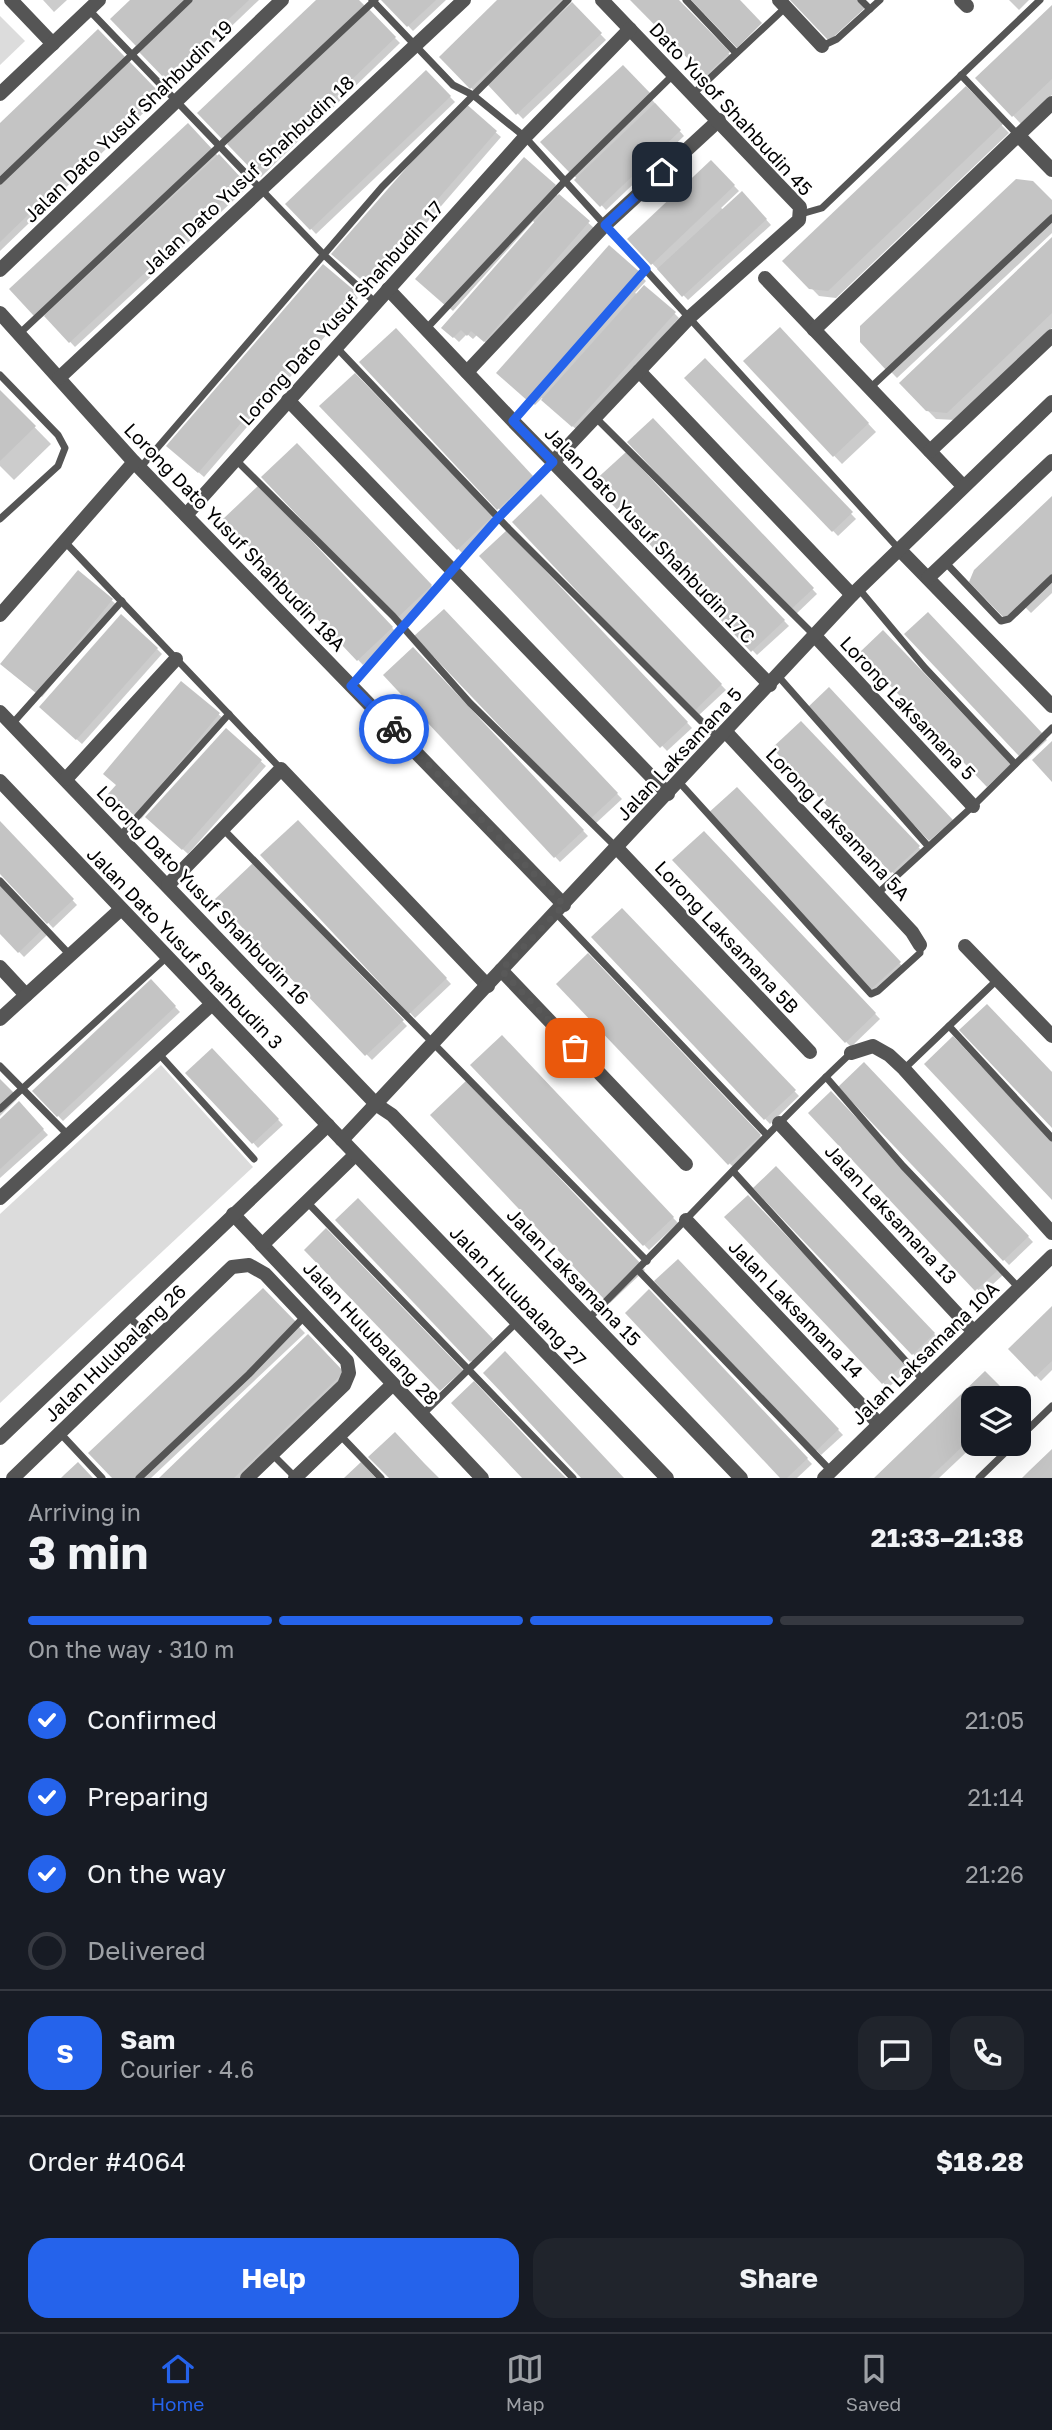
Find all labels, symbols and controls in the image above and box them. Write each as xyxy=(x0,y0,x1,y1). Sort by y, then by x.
street label: Jalan Dato Yusuf Shahbudin 19 xyxy=(19,15,237,227)
street label: Dato Yusof Shahbudin 45 xyxy=(645,17,818,200)
street label: Jalan Dato Yusuf Shahbudin 18 xyxy=(137,70,358,279)
pin xyxy=(632,142,692,202)
icon: home xyxy=(643,153,681,191)
street label: Lorong Dato Yusuf Shahbudin 17 xyxy=(234,196,448,430)
street label: Lorong Dato Yusuf Shahbudin 18A xyxy=(120,418,351,656)
street label: Jalan Dato Yusuf Shahbudin 17C xyxy=(540,421,760,648)
street label: Lorong Laksamana 5 xyxy=(836,631,981,784)
street label: Jalan Laksamana 5 xyxy=(611,682,746,825)
courier xyxy=(359,694,429,764)
icon: bike xyxy=(375,710,413,748)
street label: Lorong Laksamana 5A xyxy=(762,742,915,905)
street label: Lorong Dato Yusuf Shahbudin 16 xyxy=(92,780,314,1009)
street label: Jalan Dato Yusuf Shahbudin 3 xyxy=(83,842,288,1053)
street label: Lorong Laksamana 5B xyxy=(651,855,804,1018)
pin xyxy=(545,1018,605,1078)
icon: bag xyxy=(556,1029,594,1067)
street label: Jalan Laksamana 13 xyxy=(821,1139,962,1288)
street label: Jalan Laksamana 15 xyxy=(503,1203,646,1350)
street label: Jalan Hulubalang 27 xyxy=(445,1221,591,1371)
street label: Jalan Laksamana 14 xyxy=(724,1235,868,1383)
street label: Jalan Hulubalang 28 xyxy=(299,1256,444,1409)
street label: Jalan Laksamana 10A xyxy=(846,1276,1003,1429)
street label: Jalan Hulubalang 26 xyxy=(39,1279,190,1426)
map controls xyxy=(961,1386,1031,1456)
button: layers xyxy=(961,1386,1031,1456)
text: Arriving in xyxy=(28,1498,141,1526)
text: 21:33–21:38 xyxy=(871,1522,1024,1553)
text: 3 min xyxy=(28,1524,148,1579)
text: On the way · 310 m xyxy=(28,1635,234,1663)
icon: check xyxy=(28,1701,66,1739)
text: Confirmed xyxy=(87,1704,217,1735)
text: 21:05 xyxy=(965,1706,1024,1734)
icon: check xyxy=(28,1778,66,1816)
text: Preparing xyxy=(87,1781,209,1812)
text: 21:14 xyxy=(967,1783,1024,1811)
icon: check xyxy=(28,1855,66,1893)
text: On the way xyxy=(87,1858,226,1889)
text: 21:26 xyxy=(965,1860,1024,1888)
text: Delivered xyxy=(87,1935,206,1966)
button: chat xyxy=(858,2016,932,2090)
button: phone xyxy=(950,2016,1024,2090)
text: Sam xyxy=(120,2024,175,2055)
text: S xyxy=(56,2038,74,2069)
text: Courier · 4.6 xyxy=(120,2055,254,2083)
text: Order #4064 xyxy=(28,2146,186,2177)
text: $18.28 xyxy=(936,2146,1024,2177)
button: Help xyxy=(28,2238,519,2318)
button: Share xyxy=(533,2238,1024,2318)
tab: Home xyxy=(151,2350,204,2415)
tab: Map xyxy=(506,2350,544,2415)
tab: Saved xyxy=(846,2350,901,2415)

